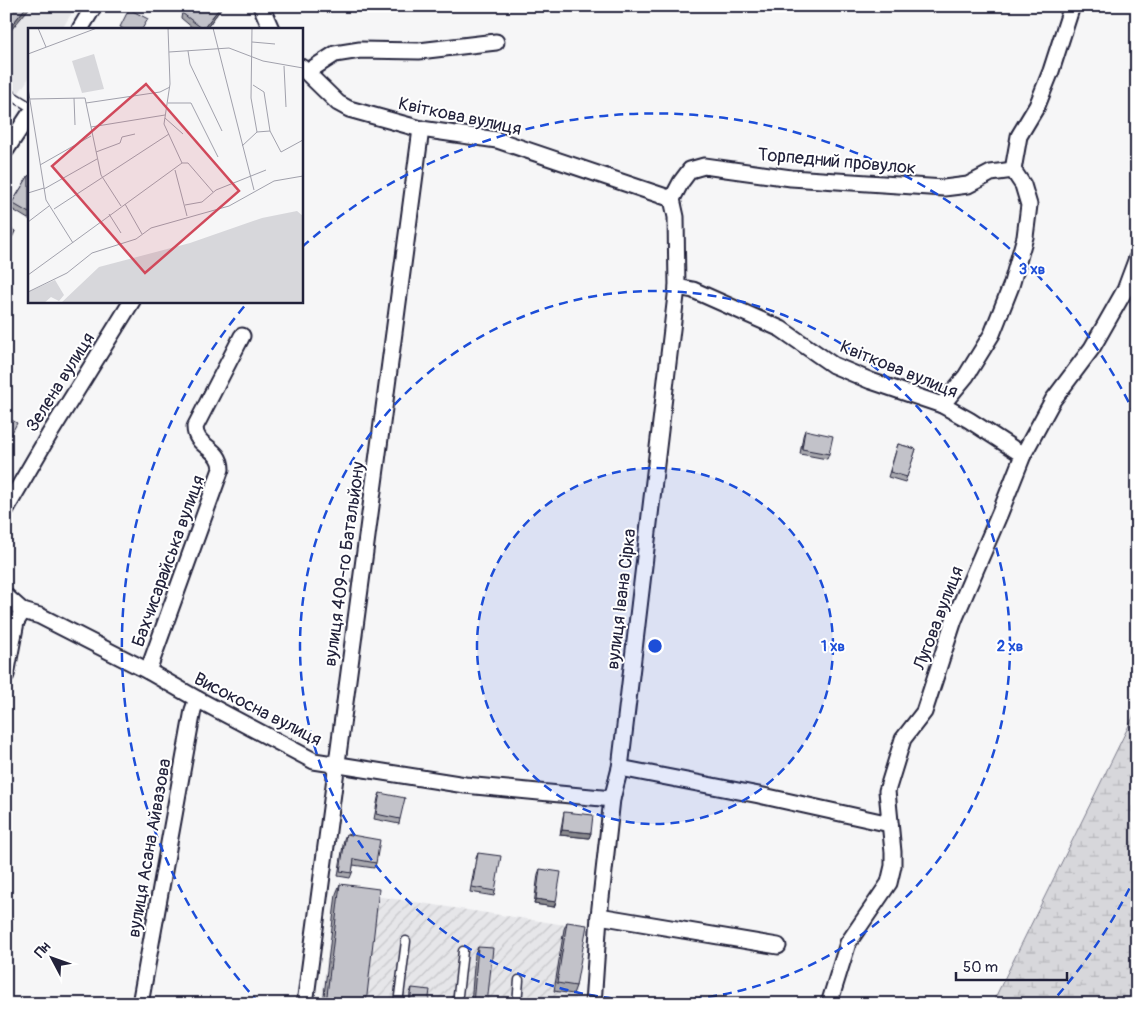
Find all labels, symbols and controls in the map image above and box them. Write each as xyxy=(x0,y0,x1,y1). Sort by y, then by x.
inset map xyxy=(28,28,302,302)
street label: Квіткова вулиця xyxy=(396,92,524,141)
street label: Торпедний провулок xyxy=(757,143,917,180)
text: 3 хв xyxy=(1019,260,1045,279)
street label: Зелена вулиця xyxy=(21,328,100,436)
street label: Квіткова вулиця xyxy=(836,335,961,404)
street label: вулиця 409-го Батальйону xyxy=(319,460,370,668)
street label: Бахчисарайська вулиця xyxy=(127,472,210,650)
street label: вулиця Івана Сірка xyxy=(601,527,642,671)
street label: Лугова вулиця xyxy=(908,563,969,674)
centre of rings xyxy=(646,637,664,655)
text: 1 хв xyxy=(821,637,845,656)
text: 2 хв xyxy=(997,637,1023,656)
street label: Високосна вулиця xyxy=(190,667,325,752)
street label: вулиця Асана Айвазова xyxy=(122,757,177,939)
north arrow xyxy=(28,932,78,982)
text: Пн xyxy=(31,938,54,961)
scale bar xyxy=(956,950,1067,982)
text: 50 m xyxy=(963,958,998,977)

